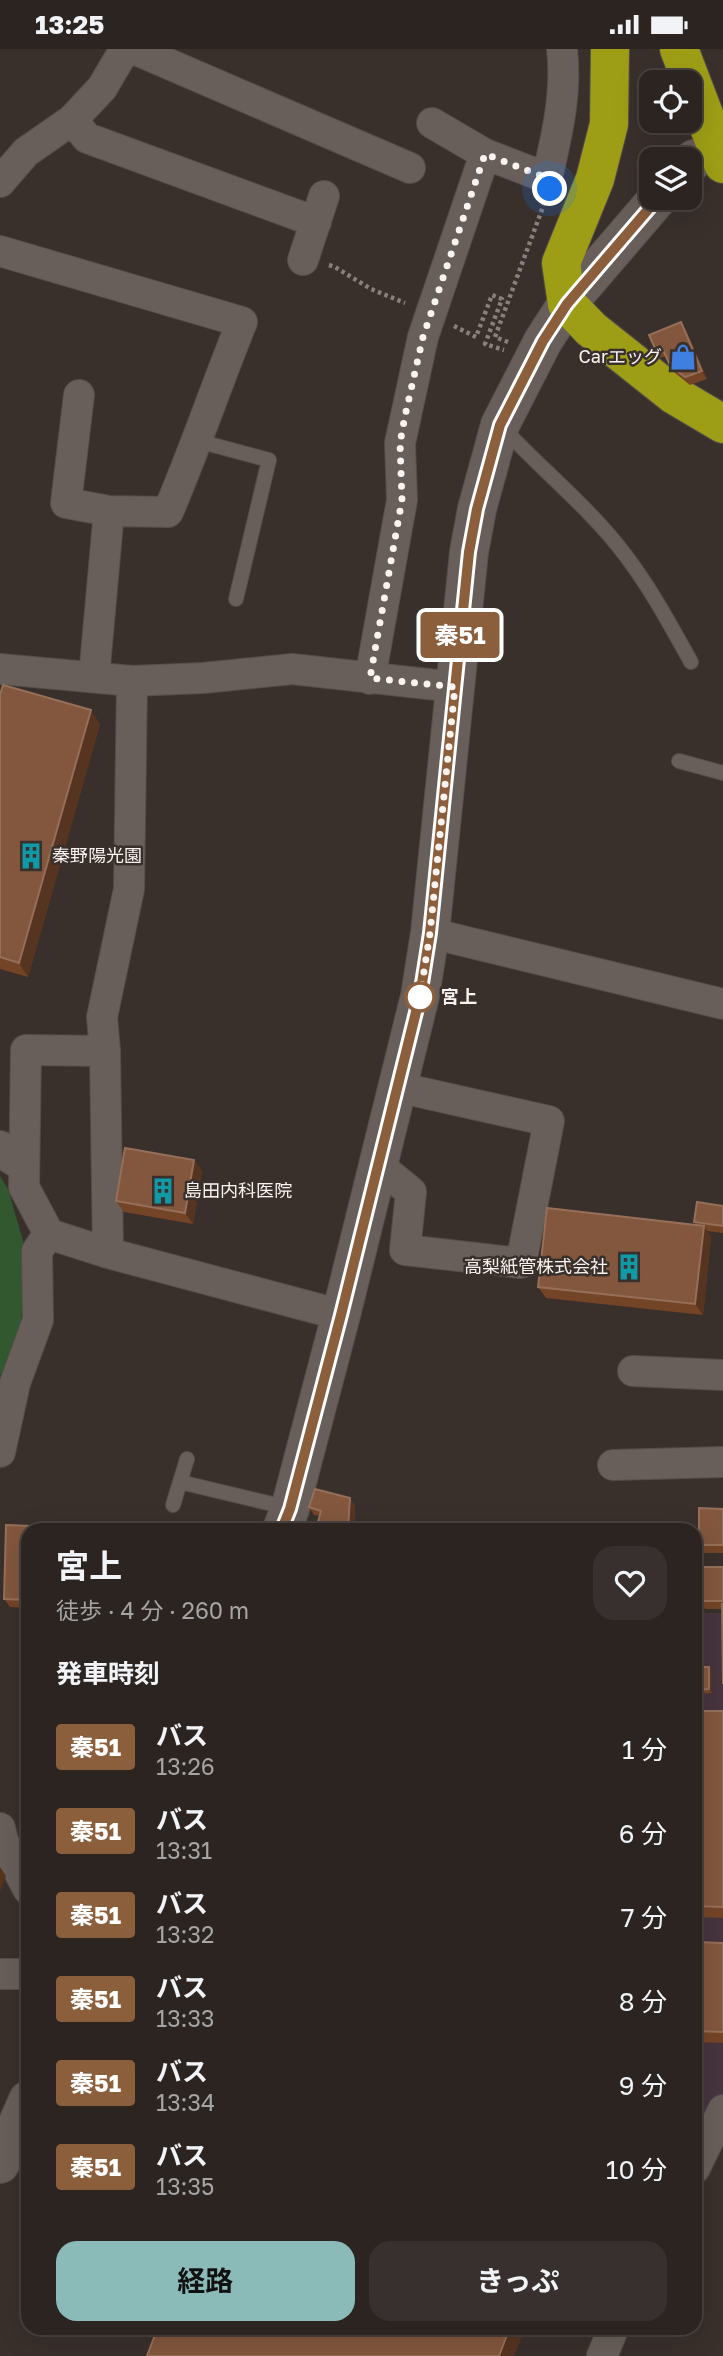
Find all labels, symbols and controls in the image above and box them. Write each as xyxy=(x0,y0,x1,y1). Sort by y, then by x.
text: 13:25 xyxy=(35,9,104,40)
map controls xyxy=(639,70,702,210)
button: locate xyxy=(639,70,702,133)
button: layers xyxy=(639,147,702,210)
your location xyxy=(532,171,567,206)
shop icon: Carエッグ xyxy=(668,342,698,372)
place label: Carエッグ xyxy=(579,345,662,367)
line badge: 秦51 xyxy=(420,612,500,658)
text: 秦51 xyxy=(435,620,486,649)
building icon: 秦野陽光園 xyxy=(16,841,46,871)
place label: 秦野陽光園 xyxy=(52,844,142,866)
marker: 宮上 xyxy=(405,982,435,1012)
place label: 宮上 xyxy=(441,985,477,1007)
building icon: 島田内科医院 xyxy=(148,1176,178,1206)
place label: 島田内科医院 xyxy=(184,1179,292,1201)
building icon: 高梨紙管株式会社 xyxy=(614,1252,644,1282)
place label: 高梨紙管株式会社 xyxy=(464,1255,608,1277)
text: 宮上 xyxy=(56,1546,122,1585)
button: heart xyxy=(593,1546,667,1620)
text: 徒歩 · 4 分 · 260 m xyxy=(56,1596,249,1624)
text: 発車時刻 xyxy=(56,1658,160,1689)
text: バス xyxy=(156,1720,208,1751)
text: 秦51 xyxy=(70,1732,121,1761)
text: 1 分 xyxy=(622,1734,667,1765)
text: 13:26 xyxy=(156,1752,215,1780)
text: バス xyxy=(156,1804,208,1835)
text: 秦51 xyxy=(70,1816,121,1845)
text: 6 分 xyxy=(619,1818,667,1849)
text: 13:31 xyxy=(156,1836,212,1864)
text: バス xyxy=(156,1888,208,1919)
text: 秦51 xyxy=(70,1900,121,1929)
text: 7 分 xyxy=(621,1902,667,1933)
text: 13:32 xyxy=(156,1920,214,1948)
text: バス xyxy=(156,1972,208,2003)
text: 秦51 xyxy=(70,1984,121,2013)
text: 8 分 xyxy=(619,1986,667,2017)
text: 13:33 xyxy=(156,2004,214,2032)
text: バス xyxy=(156,2056,208,2087)
text: 秦51 xyxy=(70,2068,121,2097)
text: 9 分 xyxy=(619,2070,667,2101)
text: 13:34 xyxy=(156,2088,215,2116)
text: バス xyxy=(156,2140,208,2171)
text: 秦51 xyxy=(70,2152,121,2181)
text: 10 分 xyxy=(606,2154,667,2185)
text: 13:35 xyxy=(156,2172,214,2200)
button: 経路 xyxy=(56,2241,355,2321)
button: きっぷ xyxy=(369,2241,667,2321)

